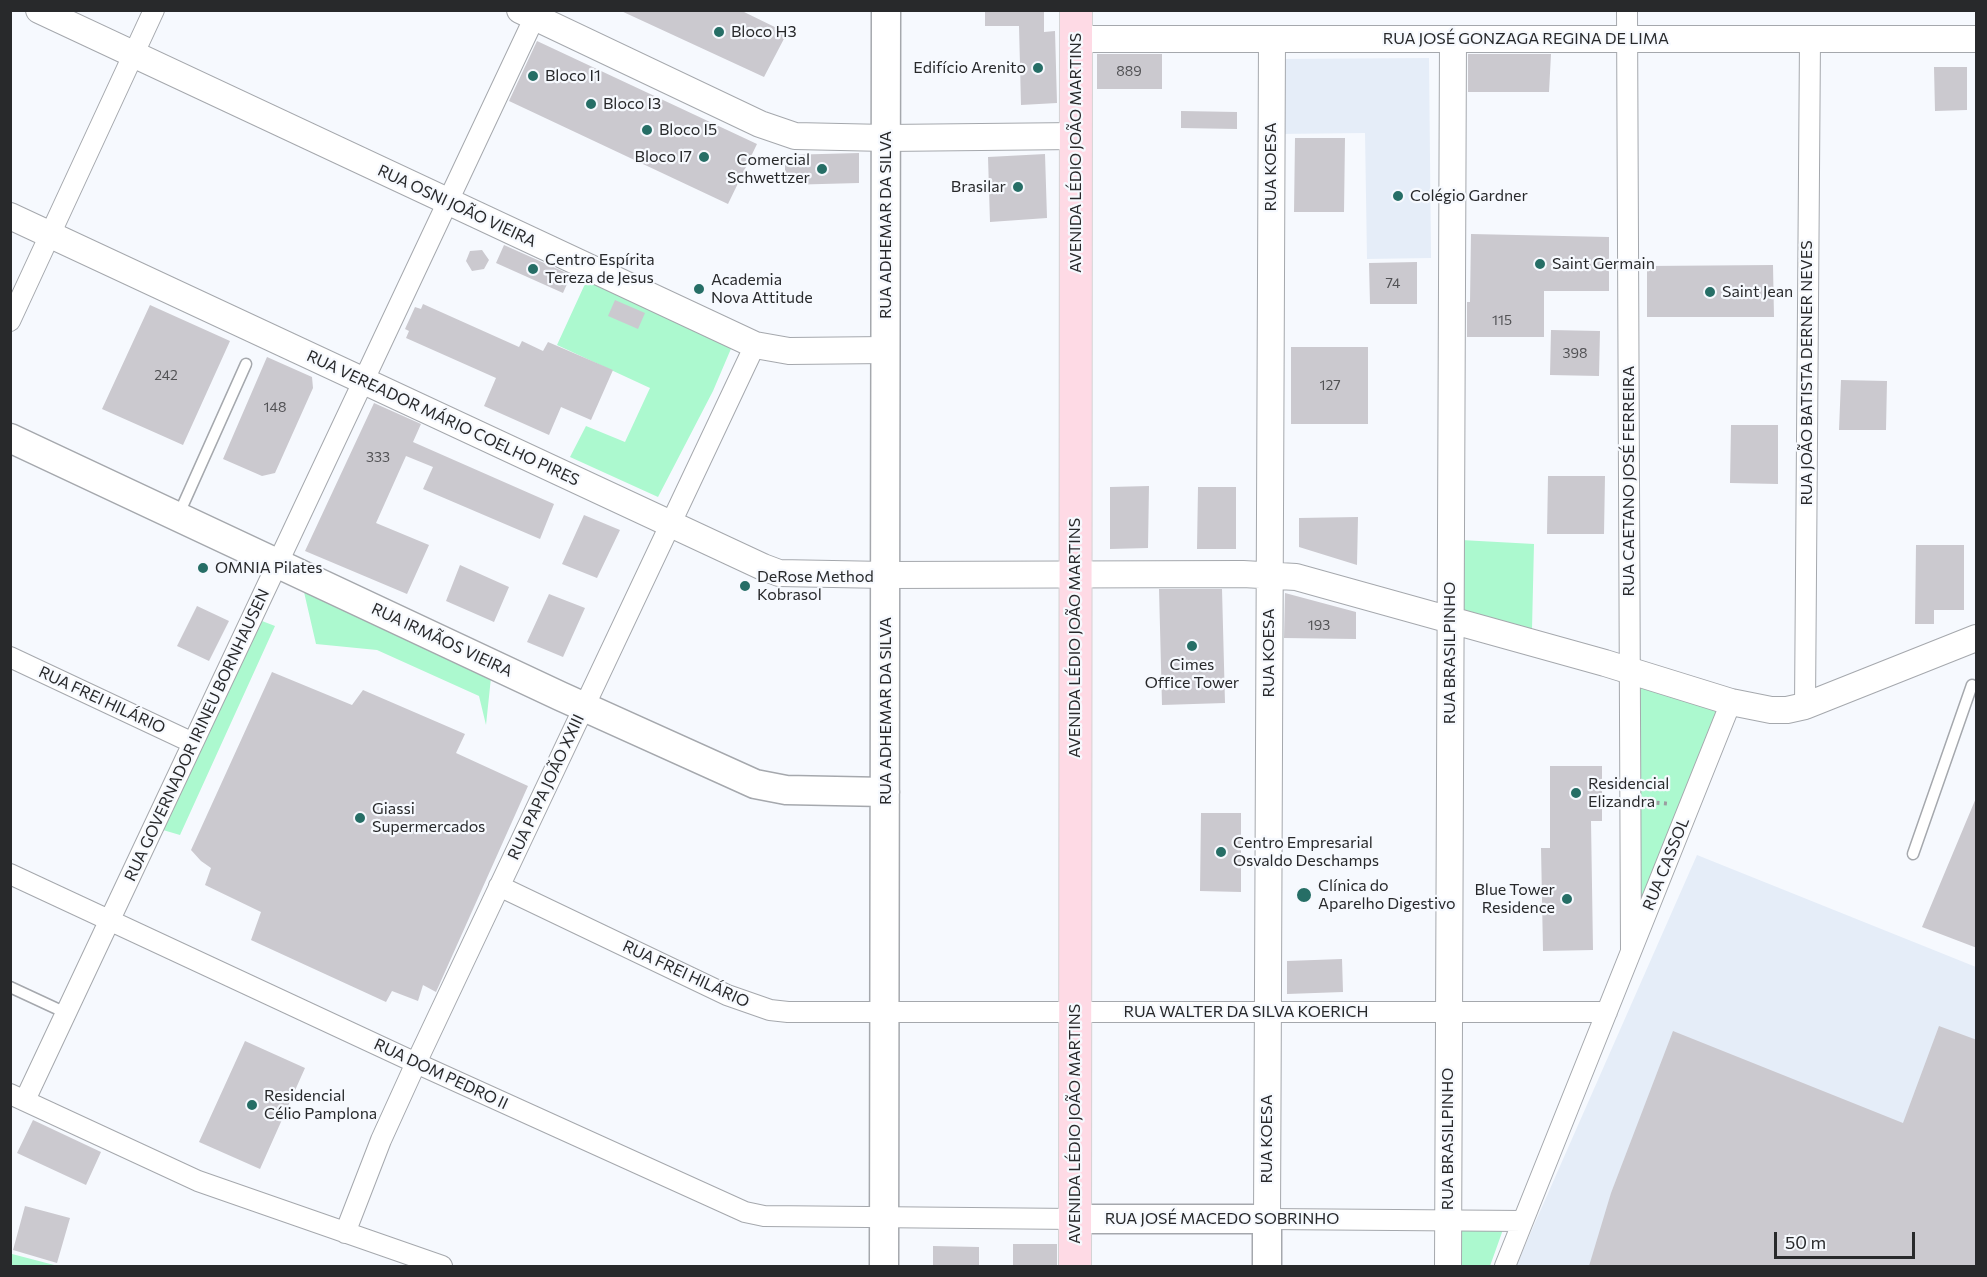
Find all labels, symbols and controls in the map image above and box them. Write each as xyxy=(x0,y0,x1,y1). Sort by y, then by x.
place label: Bloco H3 xyxy=(731,22,797,42)
marker: Bloco H3 xyxy=(712,25,726,39)
street label: RUA JOSÉ GONZAGA REGINA DE LIMA xyxy=(1383,29,1669,49)
street label: AVENIDA LÉDIO JOÃO MARTINS xyxy=(1066,33,1086,273)
place label: Edifício Arenito xyxy=(913,58,1026,78)
marker: Edifício Arenito xyxy=(1031,61,1045,75)
house number: 889 xyxy=(1116,63,1142,79)
place label: Bloco I1 xyxy=(545,66,601,86)
marker: Bloco I1 xyxy=(526,69,540,83)
place label: Bloco I3 xyxy=(603,94,661,114)
marker: Bloco I3 xyxy=(584,97,598,111)
place label: Bloco I5 xyxy=(659,120,717,140)
marker: Bloco I5 xyxy=(640,123,654,137)
street label: RUA KOESA xyxy=(1261,123,1281,211)
street label: RUA ADHEMAR DA SILVA xyxy=(876,131,896,319)
place label: Bloco I7 xyxy=(635,147,692,167)
marker: Bloco I7 xyxy=(697,150,711,164)
place label: Comercial Schwettzer xyxy=(727,150,810,188)
street label: RUA OSNI JOÃO VIEIRA xyxy=(375,161,539,251)
marker: Comercial Schwettzer xyxy=(815,162,829,176)
place label: Brasilar xyxy=(951,177,1006,197)
marker: Brasilar xyxy=(1011,180,1025,194)
place label: Colégio Gardner xyxy=(1410,186,1528,206)
marker: Colégio Gardner xyxy=(1391,189,1405,203)
street label: RUA JOÃO BATISTA DERNER NEVES xyxy=(1797,240,1817,506)
place label: Centro Espírita Tereza de Jesus xyxy=(545,250,655,288)
place label: Saint Germain xyxy=(1552,254,1655,274)
marker: Saint Germain xyxy=(1533,257,1547,271)
marker: Centro Espírita Tereza de Jesus xyxy=(526,262,540,276)
place label: Academia Nova Attitude xyxy=(711,270,813,308)
house number: 74 xyxy=(1386,275,1400,291)
marker: Academia Nova Attitude xyxy=(692,282,706,296)
place label: Saint Jean xyxy=(1722,282,1793,302)
marker: Saint Jean xyxy=(1703,285,1717,299)
house number: 115 xyxy=(1492,312,1512,328)
house number: 398 xyxy=(1563,345,1587,361)
street label: RUA VEREADOR MÁRIO COELHO PIRES xyxy=(304,346,582,490)
street label: RUA CAETANO JOSÉ FERREIRA xyxy=(1619,366,1639,596)
house number: 242 xyxy=(154,367,178,383)
house number: 127 xyxy=(1319,377,1341,393)
house number: 148 xyxy=(264,399,286,415)
house number: 333 xyxy=(366,449,390,465)
street label: AVENIDA LÉDIO JOÃO MARTINS xyxy=(1065,518,1085,758)
place label: OMNIA Pilates xyxy=(215,558,322,578)
marker: OMNIA Pilates xyxy=(196,561,210,575)
place label: DeRose Method Kobrasol xyxy=(757,567,874,605)
marker: DeRose Method Kobrasol xyxy=(738,579,752,593)
street label: RUA BRASILPINHO xyxy=(1440,582,1460,724)
street label: RUA GOVERNADOR IRINEU BORNHAUSEN xyxy=(121,586,273,884)
street label: RUA IRMÃOS VIEIRA xyxy=(368,599,516,681)
street label: RUA KOESA xyxy=(1259,609,1279,697)
street label: RUA ADHEMAR DA SILVA xyxy=(876,617,896,805)
house number: 193 xyxy=(1308,617,1330,633)
marker: Cimes Office Tower xyxy=(1185,639,1199,653)
place label: Cimes Office Tower xyxy=(1145,655,1239,693)
street label: RUA FREI HILÁRIO xyxy=(36,662,168,738)
street label: RUA PAPA JOÃO XXIII xyxy=(504,711,588,863)
place label: Residencial Elizandra xyxy=(1588,774,1669,812)
marker: Residencial Elizandra xyxy=(1569,786,1583,800)
place label: Giassi Supermercados xyxy=(372,799,485,837)
marker: Giassi Supermercados xyxy=(353,811,367,825)
street label: RUA CASSOL xyxy=(1639,815,1693,913)
place label: Centro Empresarial Osvaldo Deschamps xyxy=(1233,833,1379,871)
marker: Centro Empresarial Osvaldo Deschamps xyxy=(1214,845,1228,859)
place label: Clínica do Aparelho Digestivo xyxy=(1318,876,1456,914)
place label: Blue Tower Residence xyxy=(1475,880,1555,918)
marker: Clínica do Aparelho Digestivo xyxy=(1295,886,1313,904)
marker: Blue Tower Residence xyxy=(1560,892,1574,906)
street label: RUA FREI HILÁRIO xyxy=(620,936,752,1012)
street label: RUA WALTER DA SILVA KOERICH xyxy=(1123,1002,1369,1022)
street label: AVENIDA LÉDIO JOÃO MARTINS xyxy=(1065,1004,1085,1244)
street label: RUA DOM PEDRO II xyxy=(371,1035,511,1113)
street label: RUA BRASILPINHO xyxy=(1438,1068,1458,1210)
place label: Residencial Célio Pamplona xyxy=(264,1086,377,1124)
street label: RUA KOESA xyxy=(1257,1095,1277,1183)
marker: Residencial Célio Pamplona xyxy=(245,1098,259,1112)
street label: RUA JOSÉ MACEDO SOBRINHO xyxy=(1105,1209,1339,1229)
scale bar xyxy=(1777,1220,1918,1258)
text: 50 m xyxy=(1785,1231,1826,1253)

